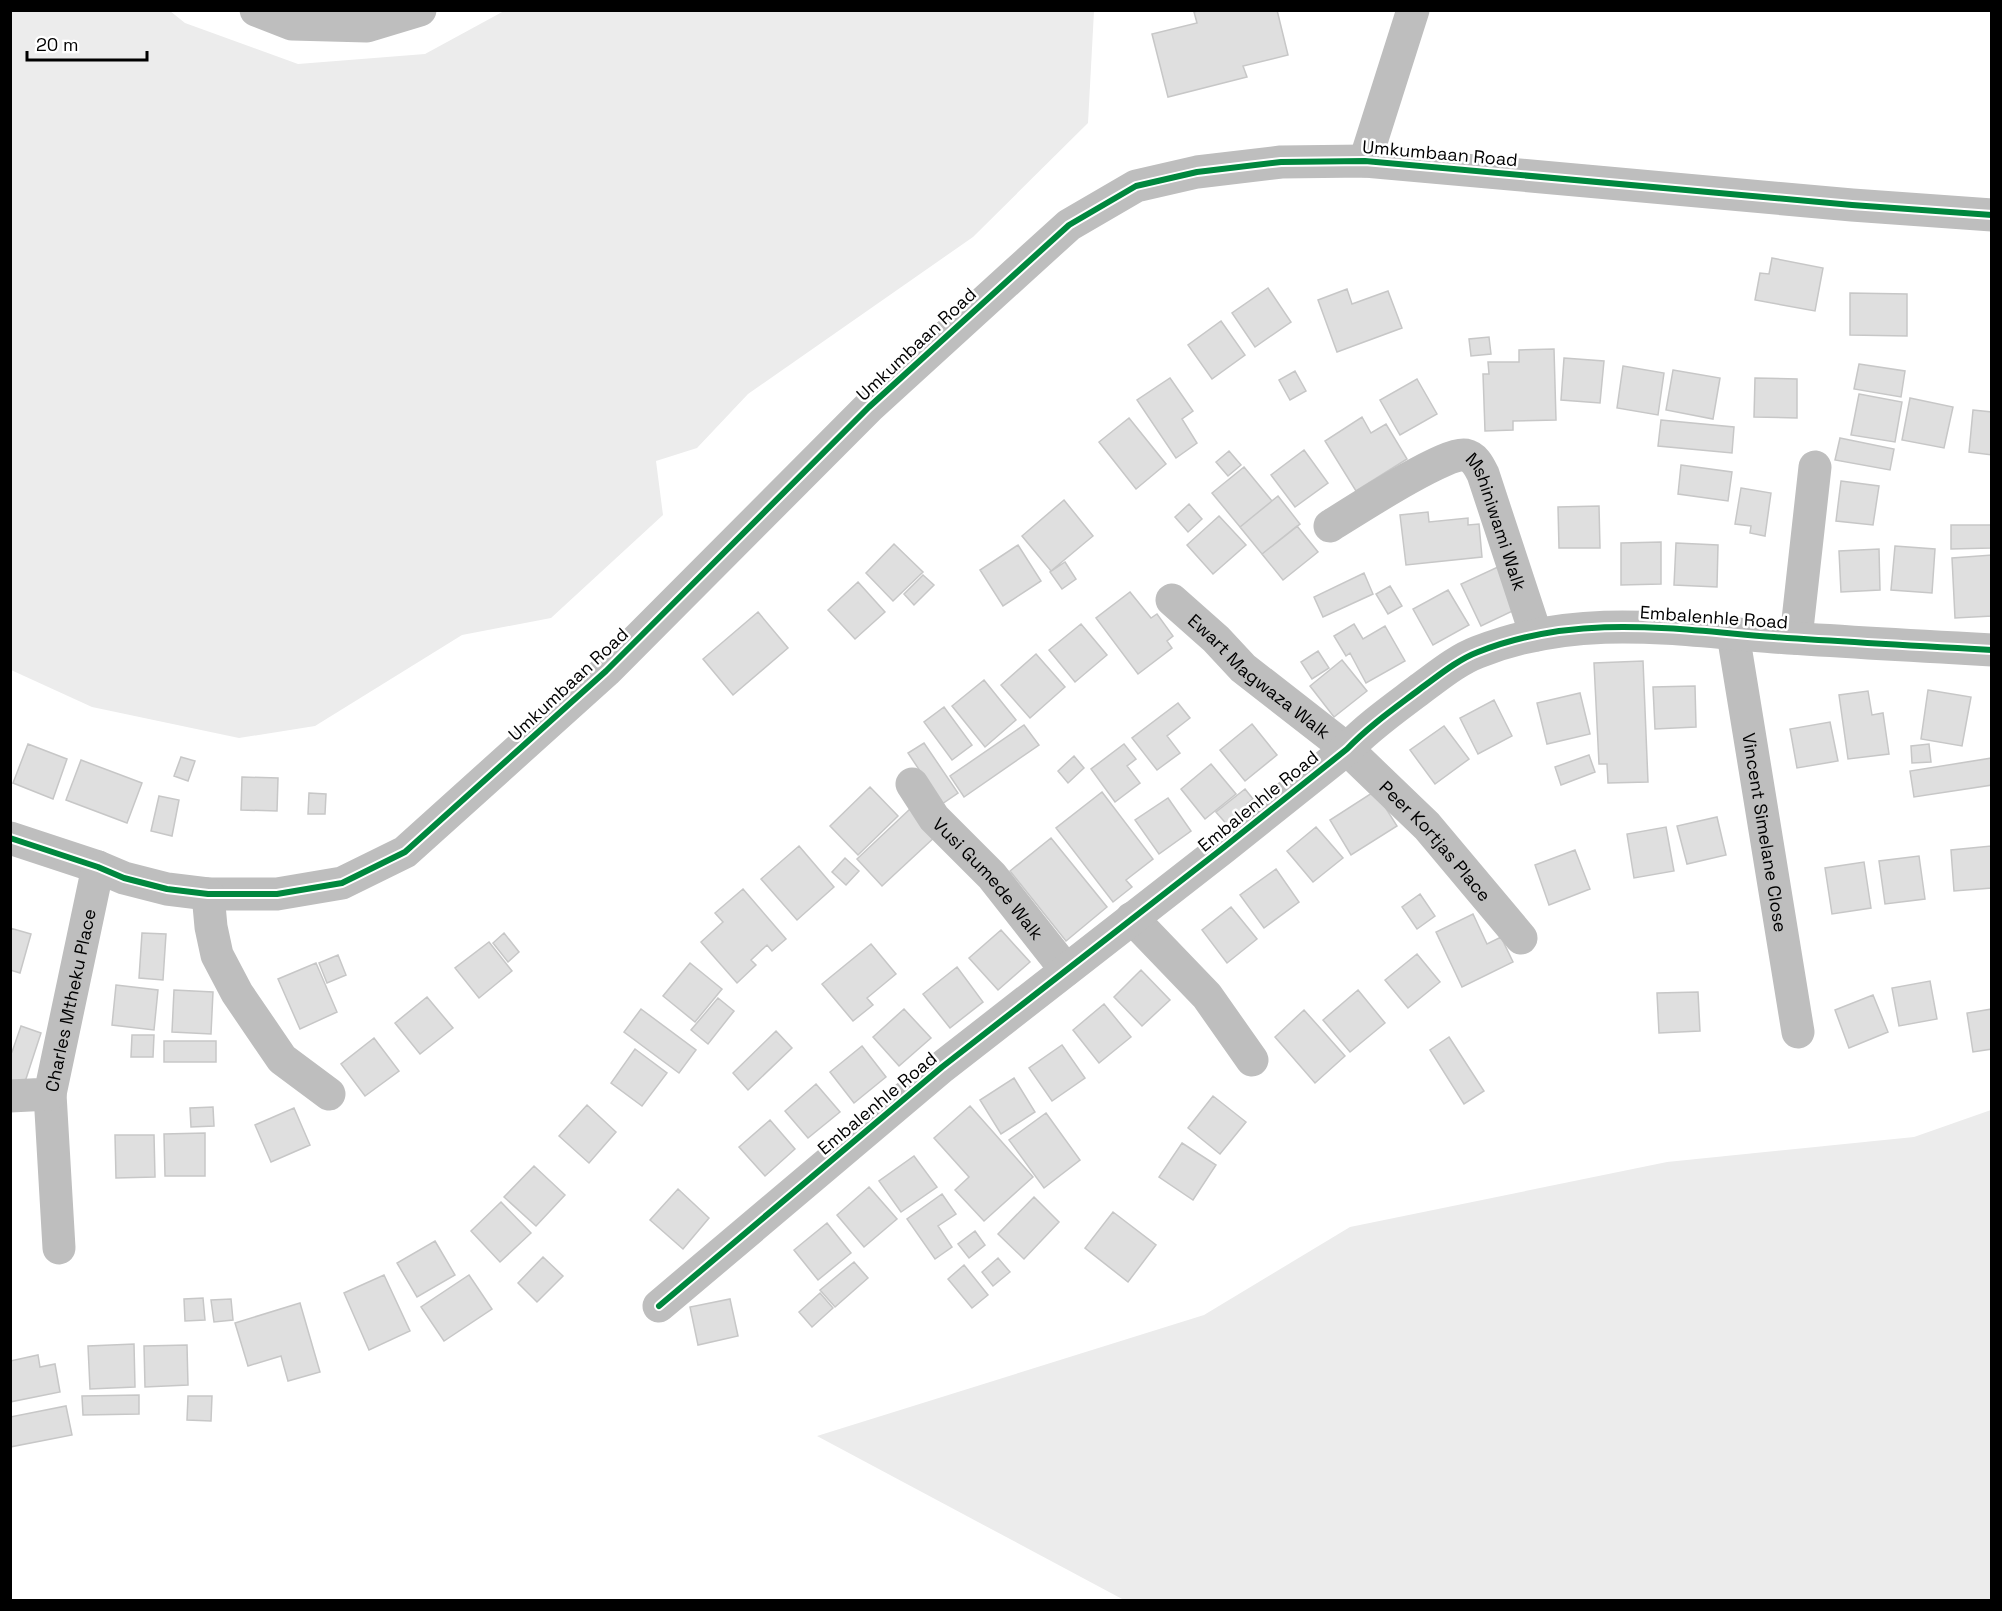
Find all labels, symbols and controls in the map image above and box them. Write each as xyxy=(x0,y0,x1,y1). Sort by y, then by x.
scale bar xyxy=(27,24,147,62)
text: 20 m xyxy=(36,33,79,56)
street label: Umkumbaan Road xyxy=(1361,135,1519,171)
street label: Umkumbaan Road xyxy=(851,282,981,406)
street label: Mshiniwami Walk xyxy=(1461,447,1532,594)
street label: Embalenhle Road xyxy=(1639,600,1789,634)
street label: Ewart Magwaza Walk xyxy=(1184,608,1335,744)
street label: Umkumbaan Road xyxy=(503,622,633,746)
street label: Vincent Simelane Close xyxy=(1738,731,1793,934)
street label: Embalenhle Road xyxy=(1193,745,1323,857)
street label: Peer Kortjas Place xyxy=(1375,775,1497,906)
street label: Vusi Gumede Walk xyxy=(928,812,1049,944)
street label: Charles Mtheku Place xyxy=(39,906,100,1094)
street label: Embalenhle Road xyxy=(813,1046,941,1160)

